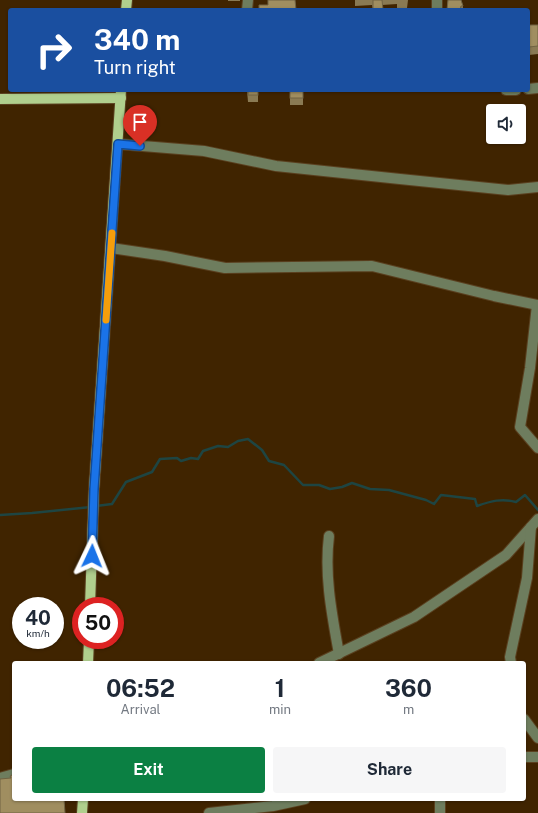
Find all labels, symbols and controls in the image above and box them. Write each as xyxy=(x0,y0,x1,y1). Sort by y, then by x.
text: 340 m xyxy=(94,23,180,56)
icon: right xyxy=(28,24,80,76)
text: Turn right xyxy=(94,57,176,78)
map controls xyxy=(486,104,526,144)
button: sound xyxy=(486,104,526,144)
pin xyxy=(123,105,157,146)
icon: arrive xyxy=(129,111,151,133)
position arrow xyxy=(71,535,113,577)
speed limit sign: 50 xyxy=(72,597,124,649)
text: 40 xyxy=(25,606,51,630)
text: km/h xyxy=(26,627,50,639)
text: 06:52 xyxy=(106,674,175,702)
text: 1 xyxy=(275,674,285,702)
text: 360 xyxy=(385,674,432,702)
text: Arrival xyxy=(120,702,161,717)
text: min xyxy=(269,702,291,717)
text: m xyxy=(403,702,414,717)
button: Exit xyxy=(32,747,265,793)
button: Share xyxy=(273,747,506,793)

